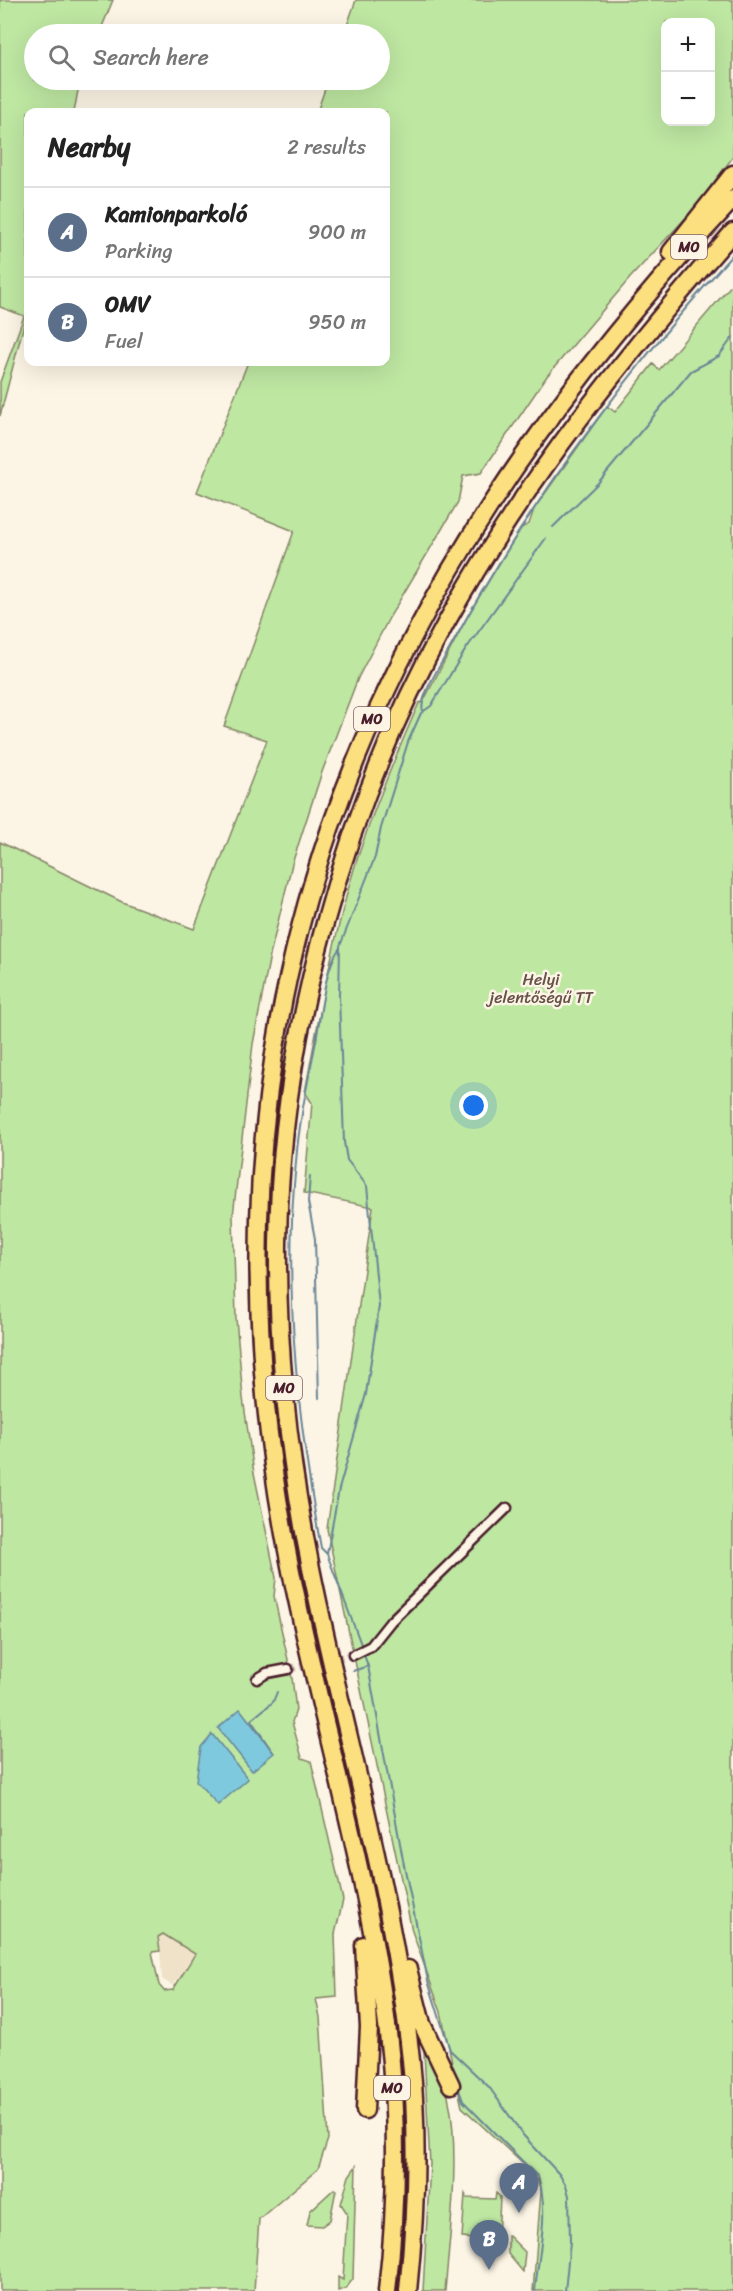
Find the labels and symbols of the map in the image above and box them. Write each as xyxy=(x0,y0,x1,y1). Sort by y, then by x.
road number: M0 xyxy=(671,235,707,259)
road number: M0 xyxy=(354,707,390,731)
park label: Helyi jelentőségű TT xyxy=(485,965,594,1012)
your location xyxy=(459,1091,488,1120)
road number: M0 xyxy=(266,1376,302,1400)
road number: M0 xyxy=(374,2076,410,2100)
pin: A xyxy=(500,2164,538,2213)
pin: B xyxy=(470,2220,508,2270)

